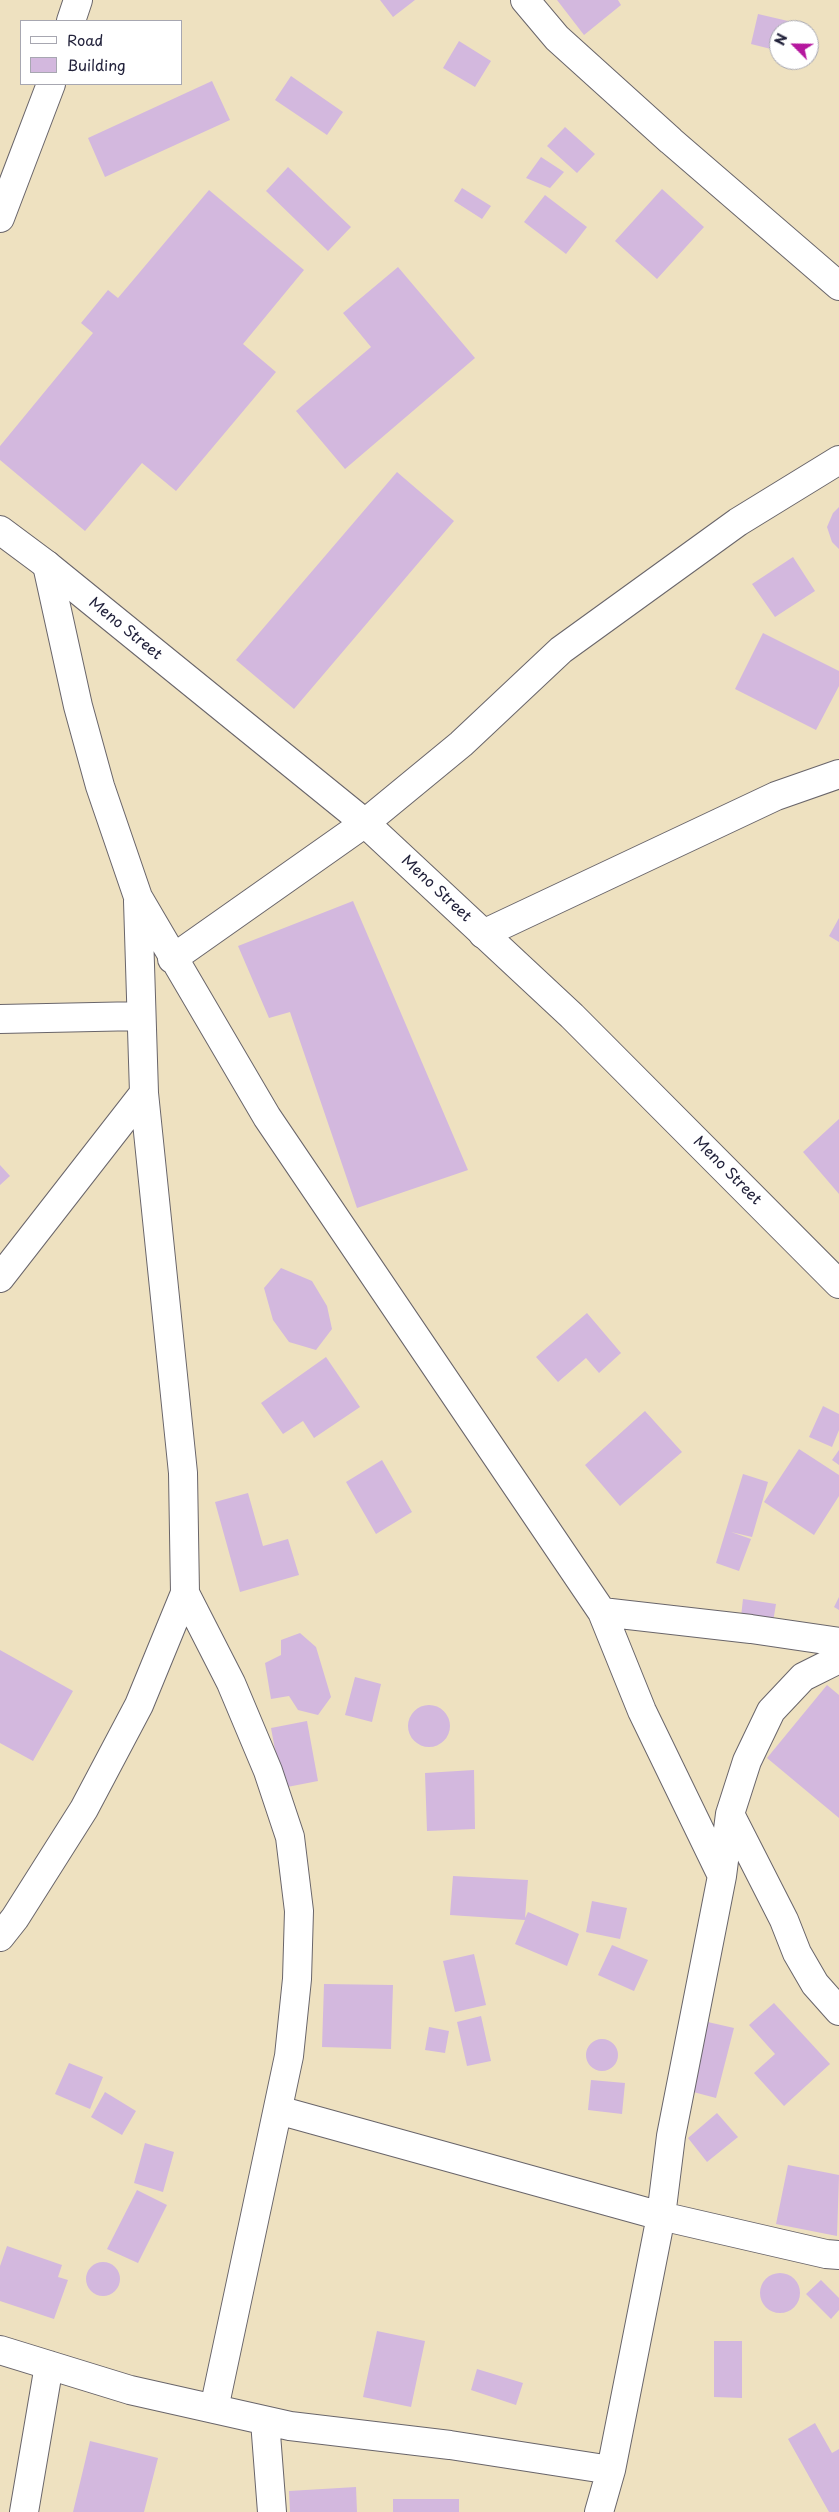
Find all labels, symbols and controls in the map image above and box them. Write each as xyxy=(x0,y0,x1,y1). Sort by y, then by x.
legend xyxy=(20,20,182,85)
north arrow xyxy=(769,20,819,70)
text: Road xyxy=(67,28,103,51)
text: N xyxy=(769,30,792,49)
text: Building xyxy=(67,53,126,76)
street label: Meno Street xyxy=(85,594,165,664)
street label: Meno Street xyxy=(397,852,475,926)
street label: Meno Street xyxy=(689,1133,765,1209)

